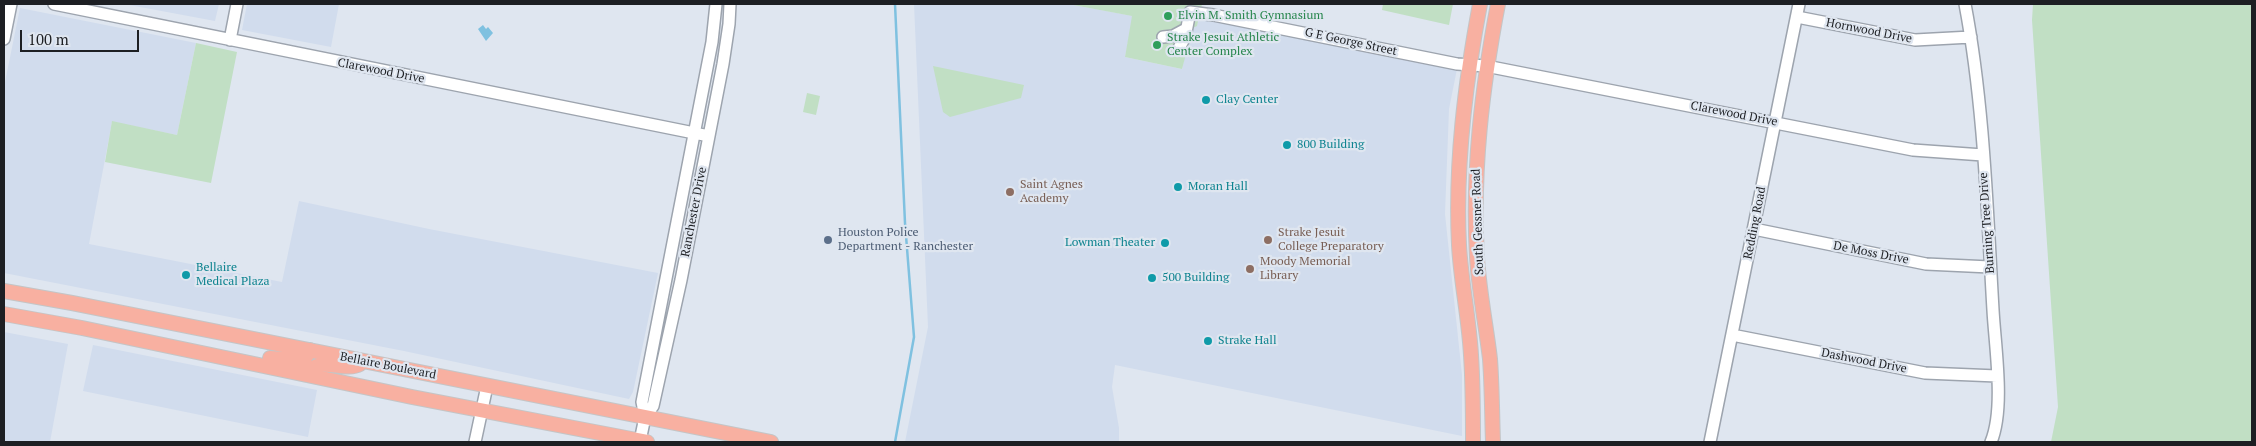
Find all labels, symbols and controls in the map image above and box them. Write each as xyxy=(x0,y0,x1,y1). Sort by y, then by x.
place label: Elvin M. Smith Gymnasium xyxy=(1178,9,1324,23)
marker: Elvin M. Smith Gymnasium xyxy=(1162,10,1174,22)
street label: Hornwood Drive xyxy=(1825,16,1913,46)
scale bar xyxy=(22,20,141,52)
street label: G E George Street xyxy=(1304,25,1398,59)
text: 100 m xyxy=(28,29,69,49)
place label: Strake Jesuit Athletic Center Complex xyxy=(1167,31,1279,59)
marker: Strake Jesuit Athletic Center Complex xyxy=(1151,39,1163,51)
street label: Clarewood Drive xyxy=(336,56,426,86)
place label: Clay Center xyxy=(1216,93,1278,107)
marker: Clay Center xyxy=(1200,94,1212,106)
street label: Clarewood Drive xyxy=(1689,99,1779,129)
place label: 800 Building xyxy=(1297,138,1364,152)
marker: 800 Building xyxy=(1281,139,1293,151)
street label: Ranchester Drive xyxy=(678,166,710,258)
street label: South Gessner Road xyxy=(1469,169,1487,275)
street label: Burning Tree Drive xyxy=(1976,172,1998,274)
place label: Saint Agnes Academy xyxy=(1020,178,1083,206)
place label: Moran Hall xyxy=(1188,180,1248,194)
marker: Moran Hall xyxy=(1172,181,1184,193)
marker: Saint Agnes Academy xyxy=(1004,186,1016,198)
street label: Redding Road xyxy=(1741,186,1769,260)
place label: Houston Police Department - Ranchester xyxy=(838,226,973,254)
place label: Strake Jesuit College Preparatory xyxy=(1278,226,1384,254)
marker: Houston Police Department - Ranchester xyxy=(822,234,834,246)
marker: Strake Jesuit College Preparatory xyxy=(1262,234,1274,246)
place label: Lowman Theater xyxy=(1065,236,1155,250)
marker: Lowman Theater xyxy=(1159,237,1171,249)
street label: De Moss Drive xyxy=(1832,239,1910,267)
place label: Moody Memorial Library xyxy=(1260,255,1351,283)
place label: Bellaire Medical Plaza xyxy=(196,261,270,289)
marker: Moody Memorial Library xyxy=(1244,263,1256,275)
marker: Bellaire Medical Plaza xyxy=(180,269,192,281)
place label: 500 Building xyxy=(1162,271,1229,285)
marker: 500 Building xyxy=(1146,272,1158,284)
place label: Strake Hall xyxy=(1218,334,1277,348)
marker: Strake Hall xyxy=(1202,335,1214,347)
street label: Dashwood Drive xyxy=(1820,346,1908,376)
street label: Bellaire Boulevard xyxy=(339,350,437,382)

